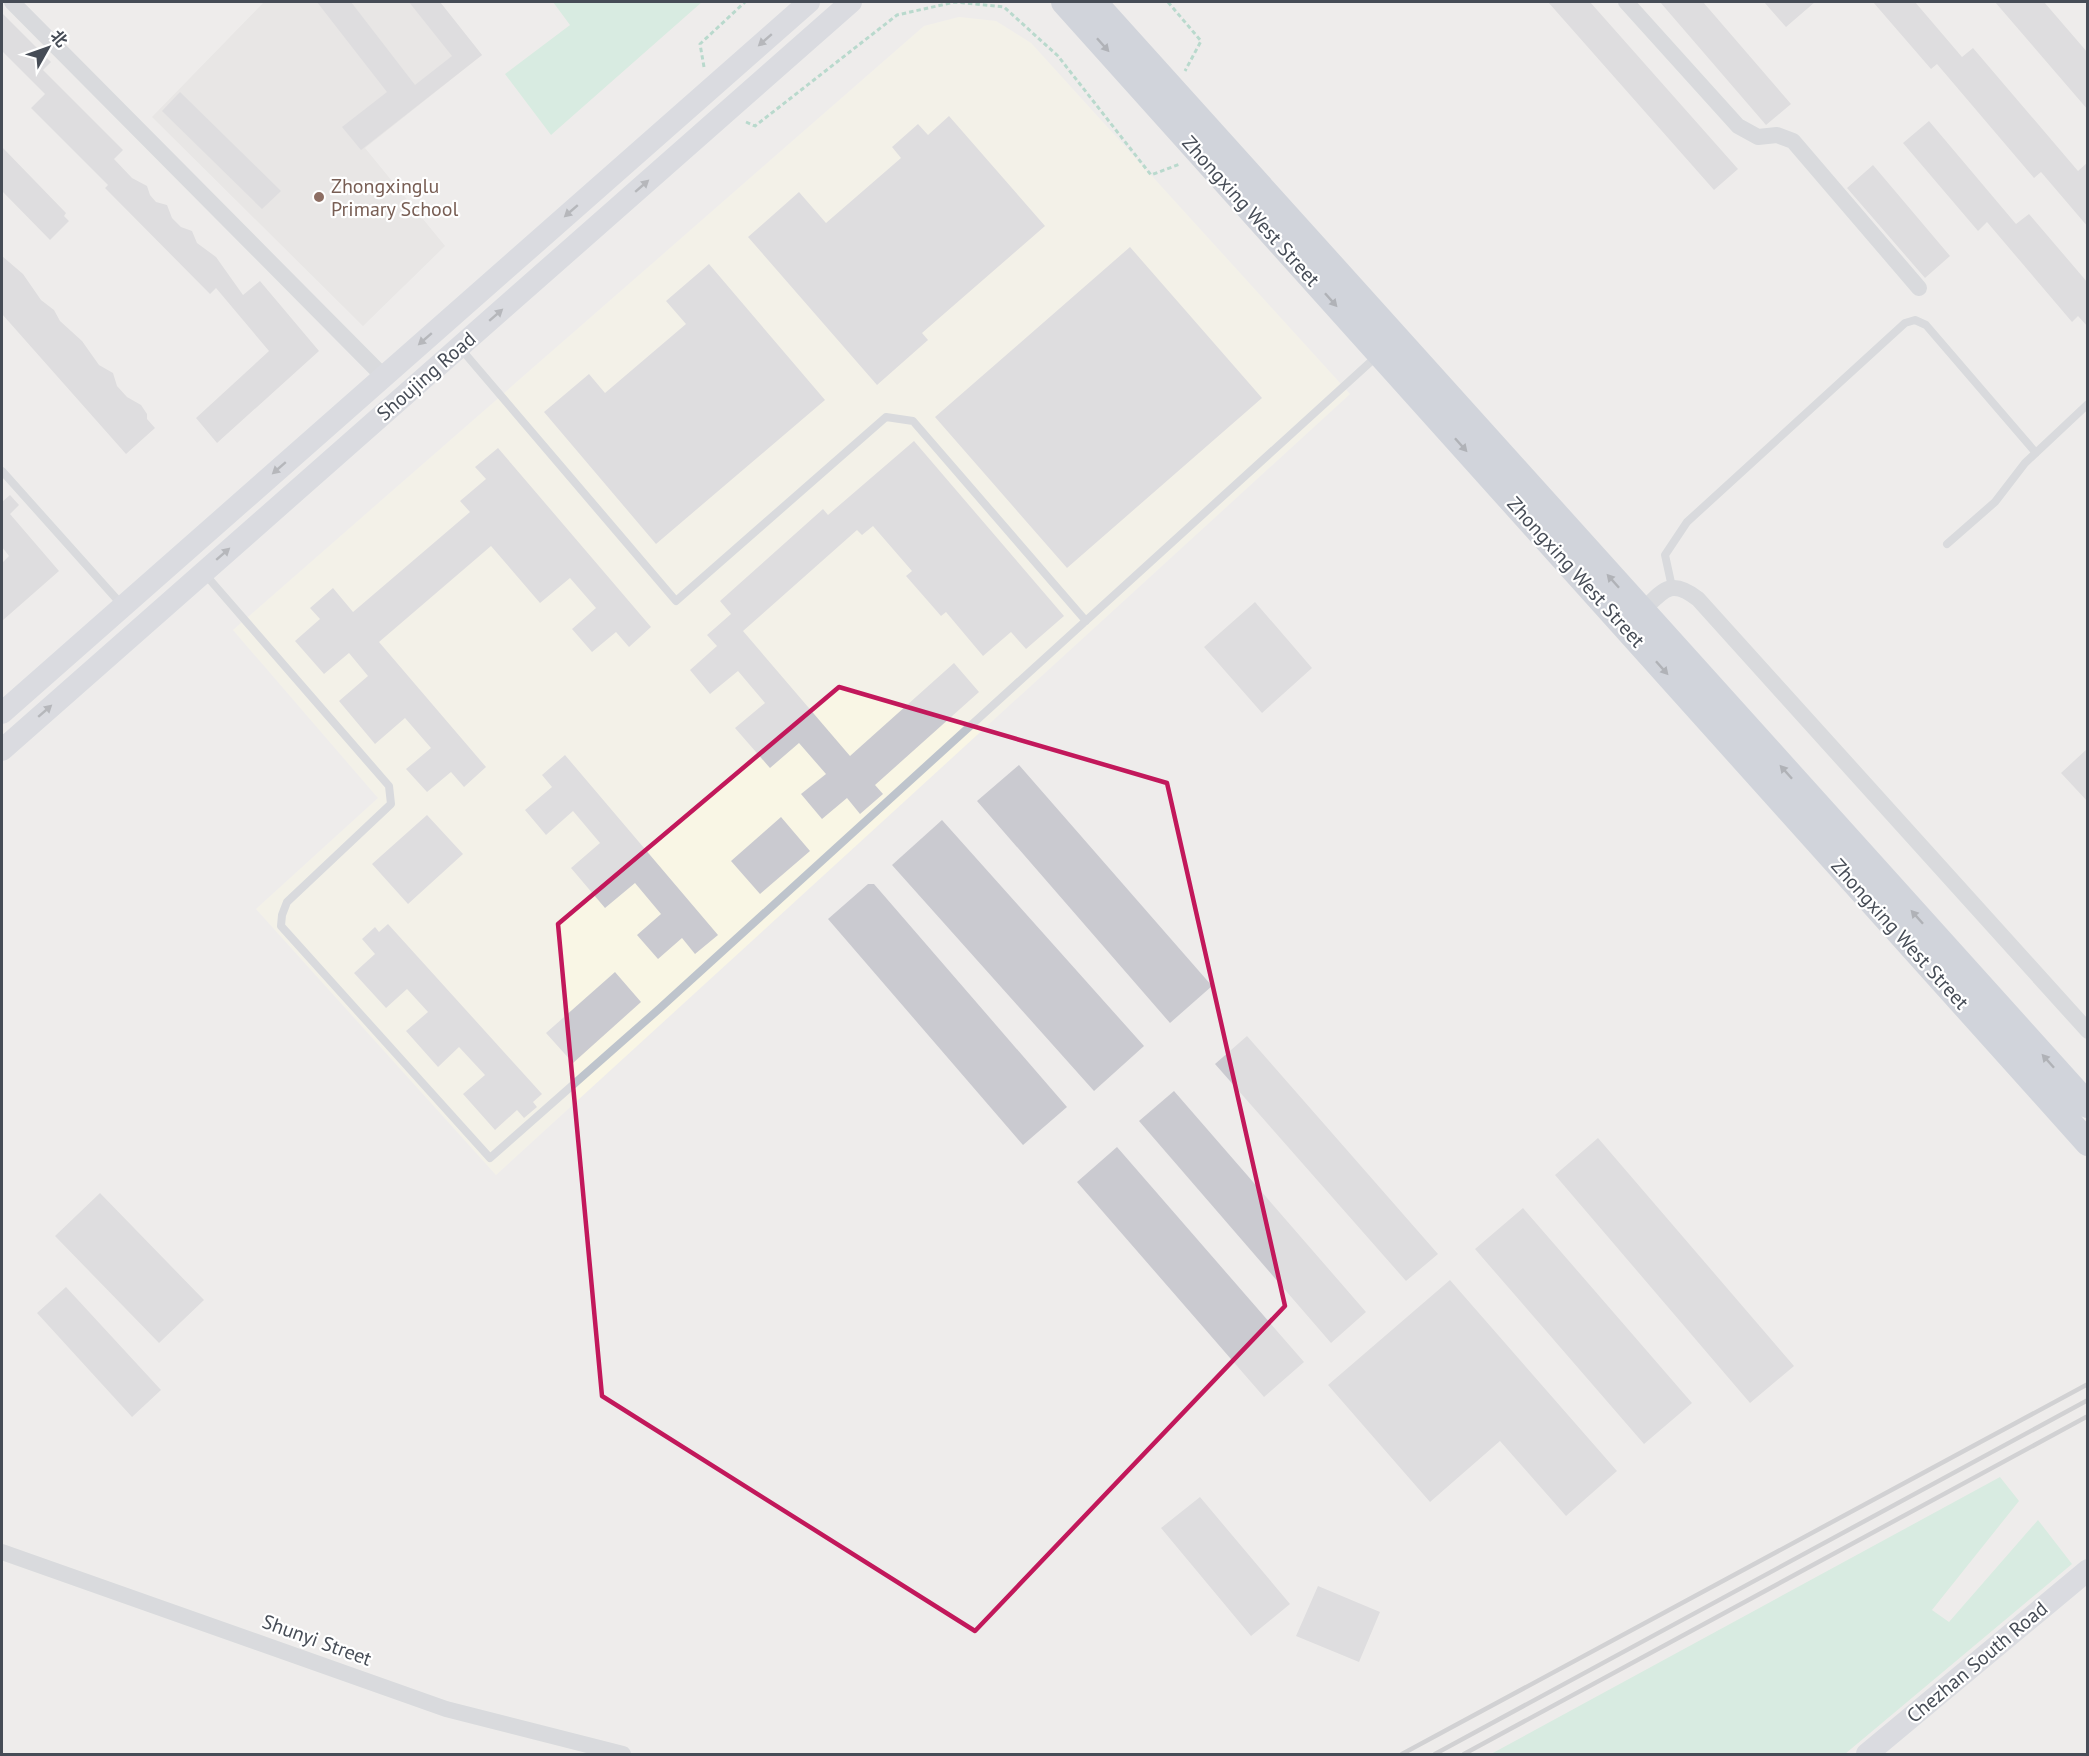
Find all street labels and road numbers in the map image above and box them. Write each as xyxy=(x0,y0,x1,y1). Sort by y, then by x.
street label: Zhongxing West Street xyxy=(1176,130,1326,292)
street label: Shoujing Road xyxy=(371,326,481,426)
street label: Zhongxing West Street xyxy=(1501,491,1651,653)
street label: Zhongxing West Street xyxy=(1825,853,1975,1015)
street label: Chezhan South Road xyxy=(1901,1596,2053,1728)
street label: Shunyi Street xyxy=(259,1608,375,1672)

